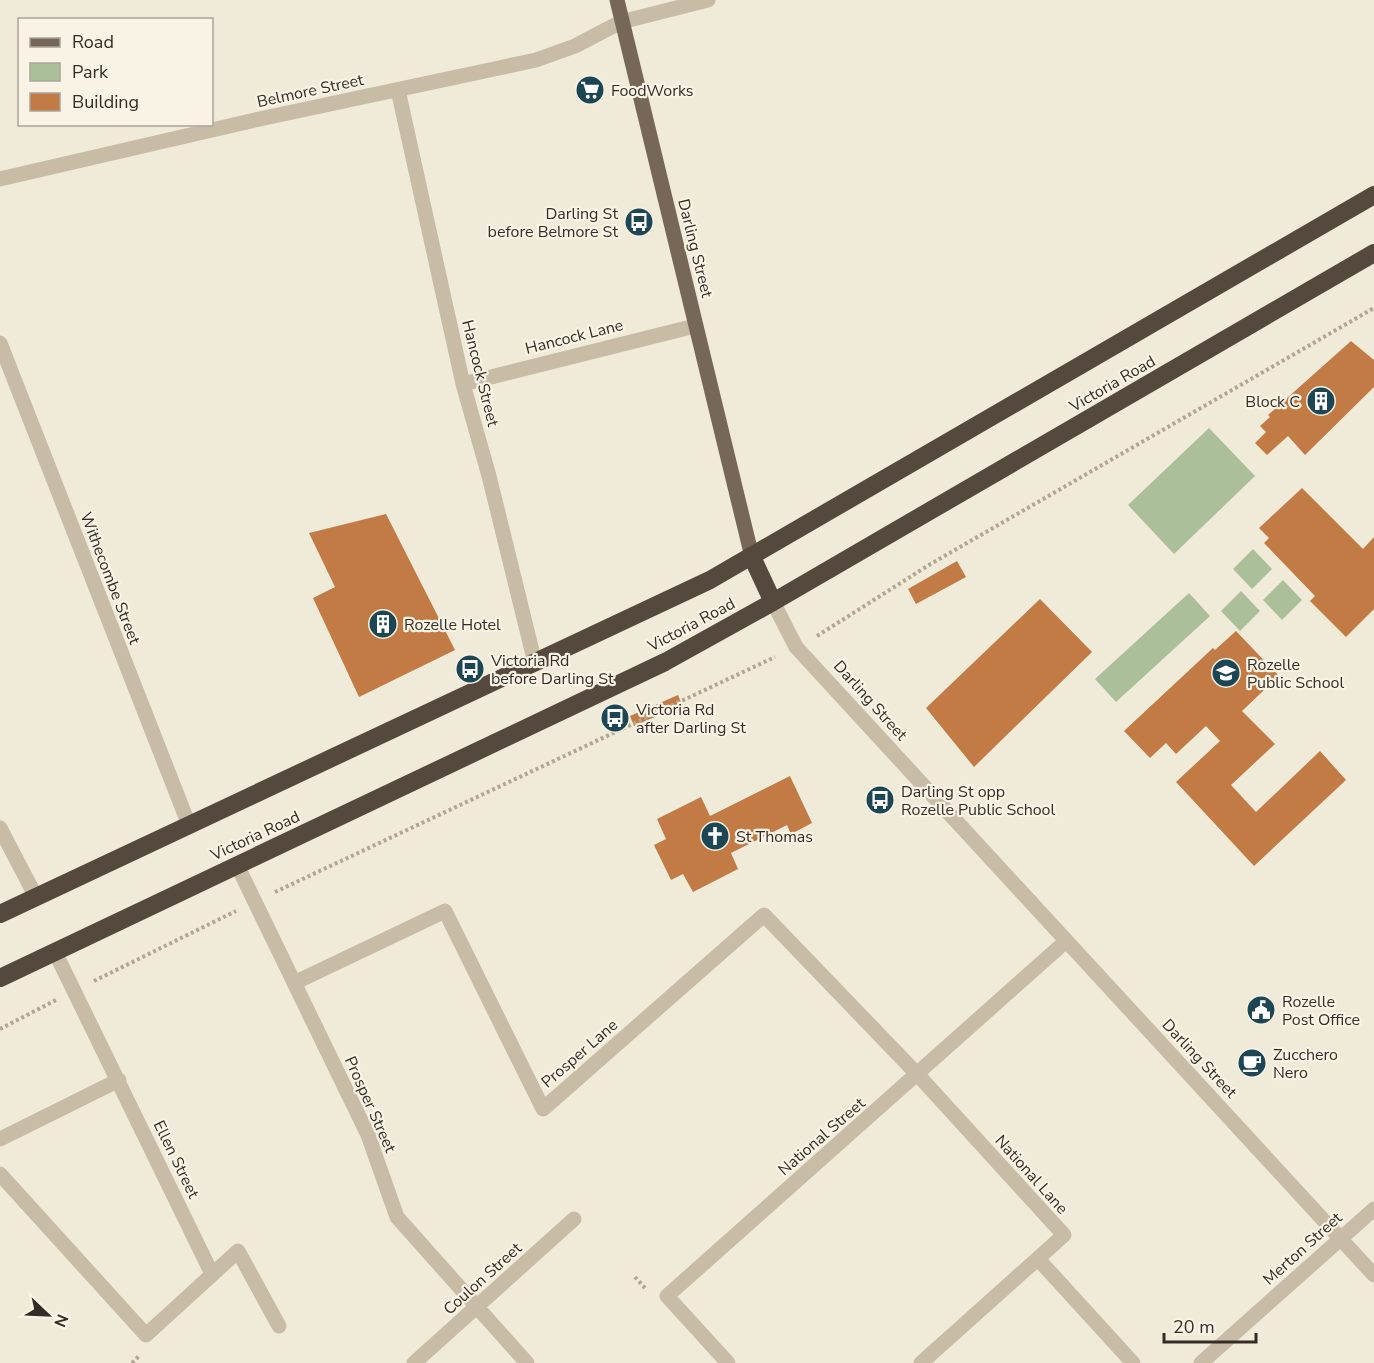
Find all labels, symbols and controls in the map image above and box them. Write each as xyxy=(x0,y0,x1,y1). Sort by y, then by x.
legend xyxy=(18,18,213,126)
text: Road xyxy=(72,30,114,54)
text: Park xyxy=(72,60,109,84)
street label: Belmore Street xyxy=(255,69,366,113)
supermarket icon: FoodWorks xyxy=(574,74,606,106)
place label: FoodWorks xyxy=(611,80,693,102)
text: Building xyxy=(72,90,139,114)
street label: Darling Street xyxy=(672,197,718,300)
place label: Darling St before Belmore St xyxy=(488,203,618,243)
bus stop icon: Darling St before Belmore St xyxy=(623,206,655,238)
street label: Hancock Lane xyxy=(523,314,626,360)
street label: Hancock Street xyxy=(456,318,504,429)
street label: Victoria Road xyxy=(1065,350,1159,418)
building icon: Block C xyxy=(1305,385,1337,417)
place label: Block C xyxy=(1245,391,1300,413)
street label: Withecombe Street xyxy=(75,509,146,648)
street label: Victoria Road xyxy=(643,593,739,658)
building icon: Rozelle Hotel xyxy=(367,608,399,640)
place label: Rozelle Hotel xyxy=(404,614,501,636)
place label: Victoria Rd before Darling St xyxy=(490,650,614,690)
bus stop icon: Victoria Rd before Darling St xyxy=(454,653,486,685)
place label: Rozelle Public School xyxy=(1247,654,1344,694)
street label: Darling Street xyxy=(828,656,912,746)
school or university icon: Rozelle Public School xyxy=(1210,657,1242,689)
place label: Victoria Rd after Darling St xyxy=(635,699,746,739)
bus stop icon: Victoria Rd after Darling St xyxy=(599,702,631,734)
place label: Darling St opp Rozelle Public School xyxy=(901,781,1056,821)
bus stop icon: Darling St opp Rozelle Public School xyxy=(864,784,896,816)
street label: Victoria Road xyxy=(206,806,303,867)
church icon: St Thomas xyxy=(699,820,731,852)
place label: St Thomas xyxy=(736,826,813,848)
place label: Rozelle Post Office xyxy=(1282,991,1360,1031)
public building icon: Rozelle Post Office xyxy=(1245,994,1277,1026)
street label: Prosper Lane xyxy=(537,1014,623,1093)
street label: Darling Street xyxy=(1157,1014,1242,1103)
place label: Zucchero Nero xyxy=(1273,1044,1338,1084)
cafe icon: Zucchero Nero xyxy=(1236,1047,1268,1079)
street label: Prosper Street xyxy=(339,1053,401,1157)
street label: National Street xyxy=(773,1093,870,1181)
street label: Ellen Street xyxy=(148,1117,205,1202)
street label: National Lane xyxy=(990,1130,1073,1219)
street label: Merton Street xyxy=(1258,1207,1347,1290)
street label: Coulon Street xyxy=(439,1237,527,1320)
north arrow xyxy=(18,1285,78,1345)
scale bar xyxy=(1164,1306,1256,1344)
text: N xyxy=(48,1311,73,1330)
text: 20 m xyxy=(1173,1315,1215,1339)

